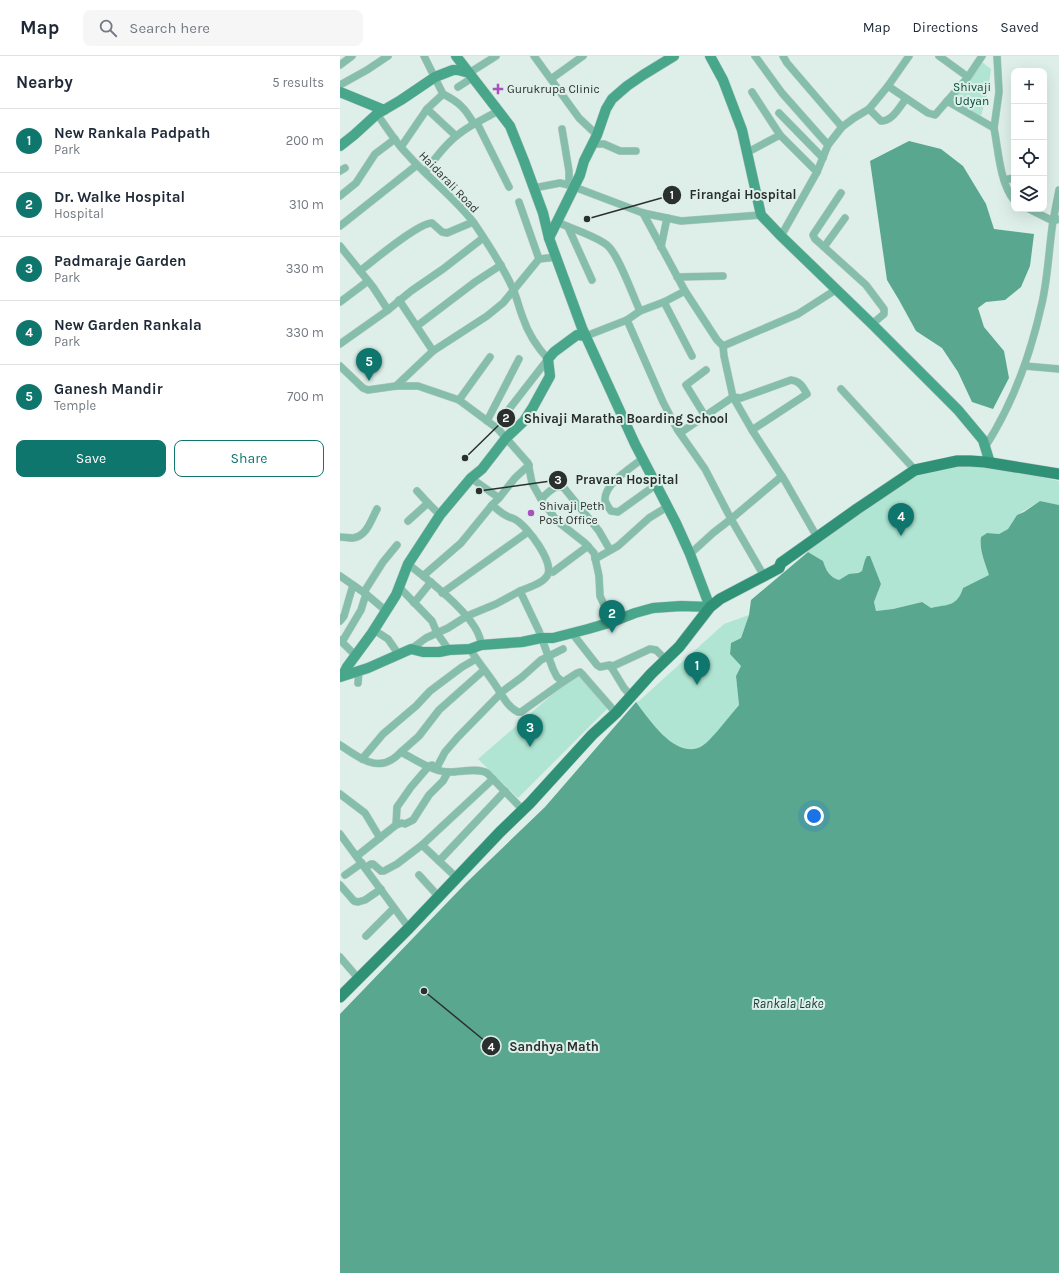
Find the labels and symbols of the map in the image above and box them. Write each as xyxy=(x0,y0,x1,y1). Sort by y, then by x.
park label: Shivaji Udyan xyxy=(953,80,991,108)
place label: Gurukrupa Clinic xyxy=(507,82,600,96)
marker: Gurukrupa Clinic xyxy=(492,83,504,95)
street label: Haidarali Road xyxy=(416,148,482,216)
callout: Firangai Hospital xyxy=(662,182,805,207)
text: Firangai Hospital xyxy=(689,187,797,202)
text: 1 xyxy=(670,188,674,202)
pin: 5 xyxy=(356,348,382,381)
callout: Shivaji Maratha Boarding School xyxy=(496,405,736,430)
text: 2 xyxy=(502,411,510,425)
text: Shivaji Maratha Boarding School xyxy=(524,411,728,426)
callout: Pravara Hospital xyxy=(548,467,687,492)
text: Pravara Hospital xyxy=(576,472,678,487)
text: 3 xyxy=(554,473,562,487)
place label: Shivaji Peth Post Office xyxy=(539,499,604,527)
pin: 4 xyxy=(888,503,914,536)
marker: Shivaji Peth Post Office xyxy=(526,508,536,518)
pin: 2 xyxy=(599,600,625,633)
pin: 1 xyxy=(684,652,710,685)
pin: 3 xyxy=(517,714,543,747)
your location xyxy=(804,806,824,826)
water label: Rankala Lake xyxy=(752,996,824,1011)
callout: Sandhya Math xyxy=(481,1034,607,1059)
text: Sandhya Math xyxy=(509,1039,599,1054)
text: 4 xyxy=(487,1040,495,1054)

